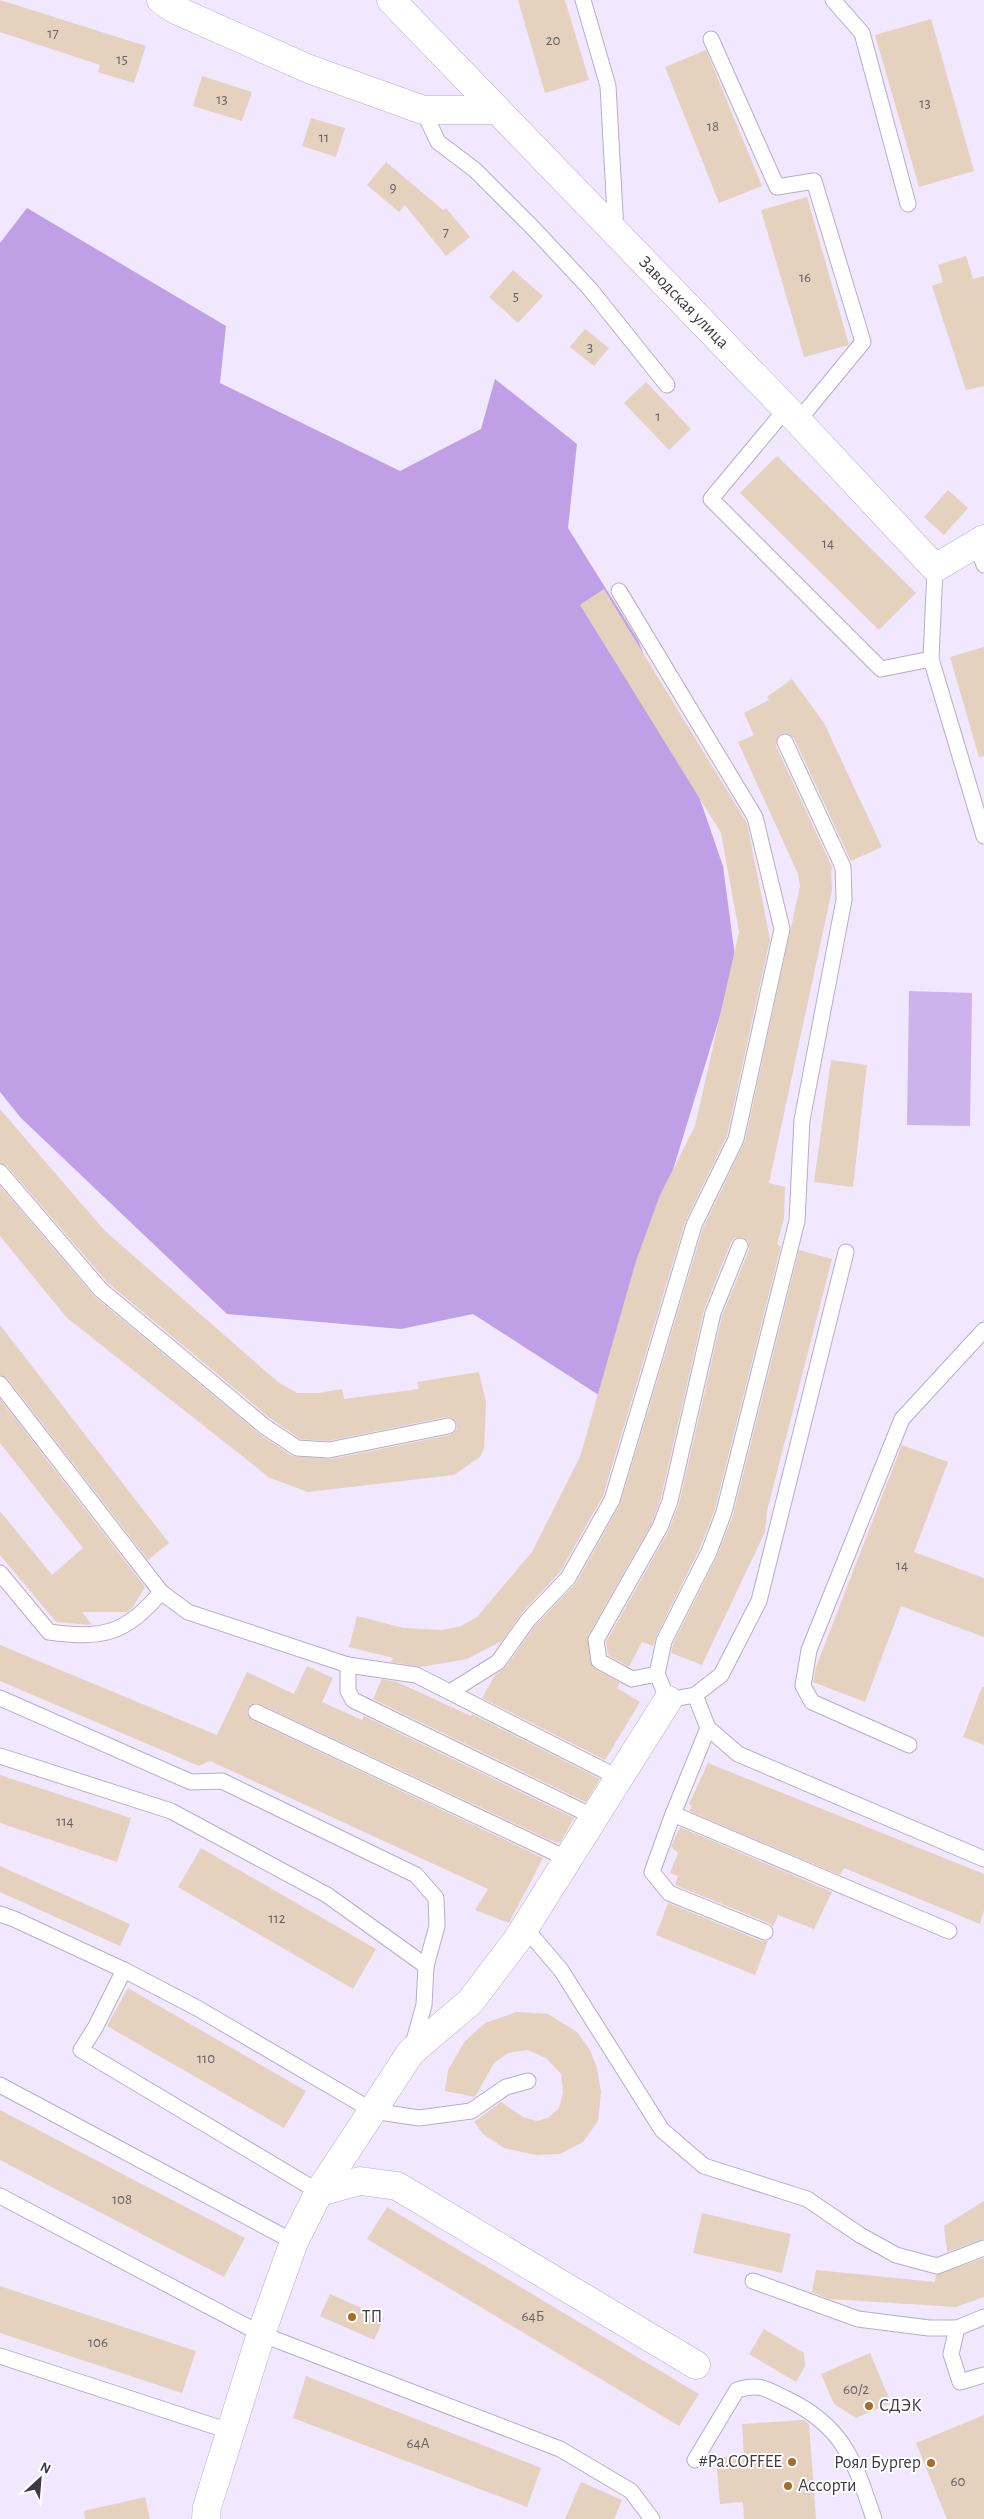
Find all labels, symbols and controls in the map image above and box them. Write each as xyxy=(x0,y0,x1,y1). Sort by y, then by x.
house number: 17 xyxy=(47,26,59,41)
house number: 20 xyxy=(546,33,560,48)
house number: 15 xyxy=(116,52,128,67)
house number: 13 xyxy=(216,92,228,107)
house number: 13 xyxy=(919,96,931,111)
house number: 18 xyxy=(707,119,719,134)
house number: 11 xyxy=(319,130,329,145)
house number: 9 xyxy=(389,180,397,195)
house number: 7 xyxy=(443,225,449,240)
street label: Заводская улица xyxy=(635,253,732,352)
house number: 16 xyxy=(799,270,811,285)
house number: 5 xyxy=(513,289,519,304)
house number: 3 xyxy=(587,340,593,355)
house number: 1 xyxy=(655,409,661,424)
house number: 14 xyxy=(822,536,834,551)
house number: 14 xyxy=(896,1558,908,1573)
house number: 114 xyxy=(56,1814,74,1829)
house number: 112 xyxy=(268,1911,286,1926)
house number: 110 xyxy=(197,2051,215,2066)
house number: 108 xyxy=(112,2192,132,2207)
place label: ТП xyxy=(362,2308,382,2326)
house number: 64Б xyxy=(522,2309,544,2324)
marker: ТП xyxy=(346,2311,358,2323)
house number: 106 xyxy=(88,2335,108,2350)
house number: 60/2 xyxy=(843,2382,869,2397)
place label: СДЭК xyxy=(879,2397,922,2415)
marker: СДЭК xyxy=(863,2400,875,2412)
house number: 64А xyxy=(406,2436,430,2451)
place label: #Pa.COFFEE xyxy=(698,2453,782,2471)
north arrow xyxy=(15,2454,65,2504)
place label: Роял Бургер xyxy=(834,2454,921,2472)
marker: #Pa.COFFEE xyxy=(786,2456,798,2468)
marker: Роял Бургер xyxy=(925,2457,937,2469)
text: N xyxy=(38,2460,53,2477)
house number: 60 xyxy=(951,2474,966,2489)
place label: Ассорти xyxy=(798,2477,857,2495)
marker: Ассорти xyxy=(782,2480,794,2492)

